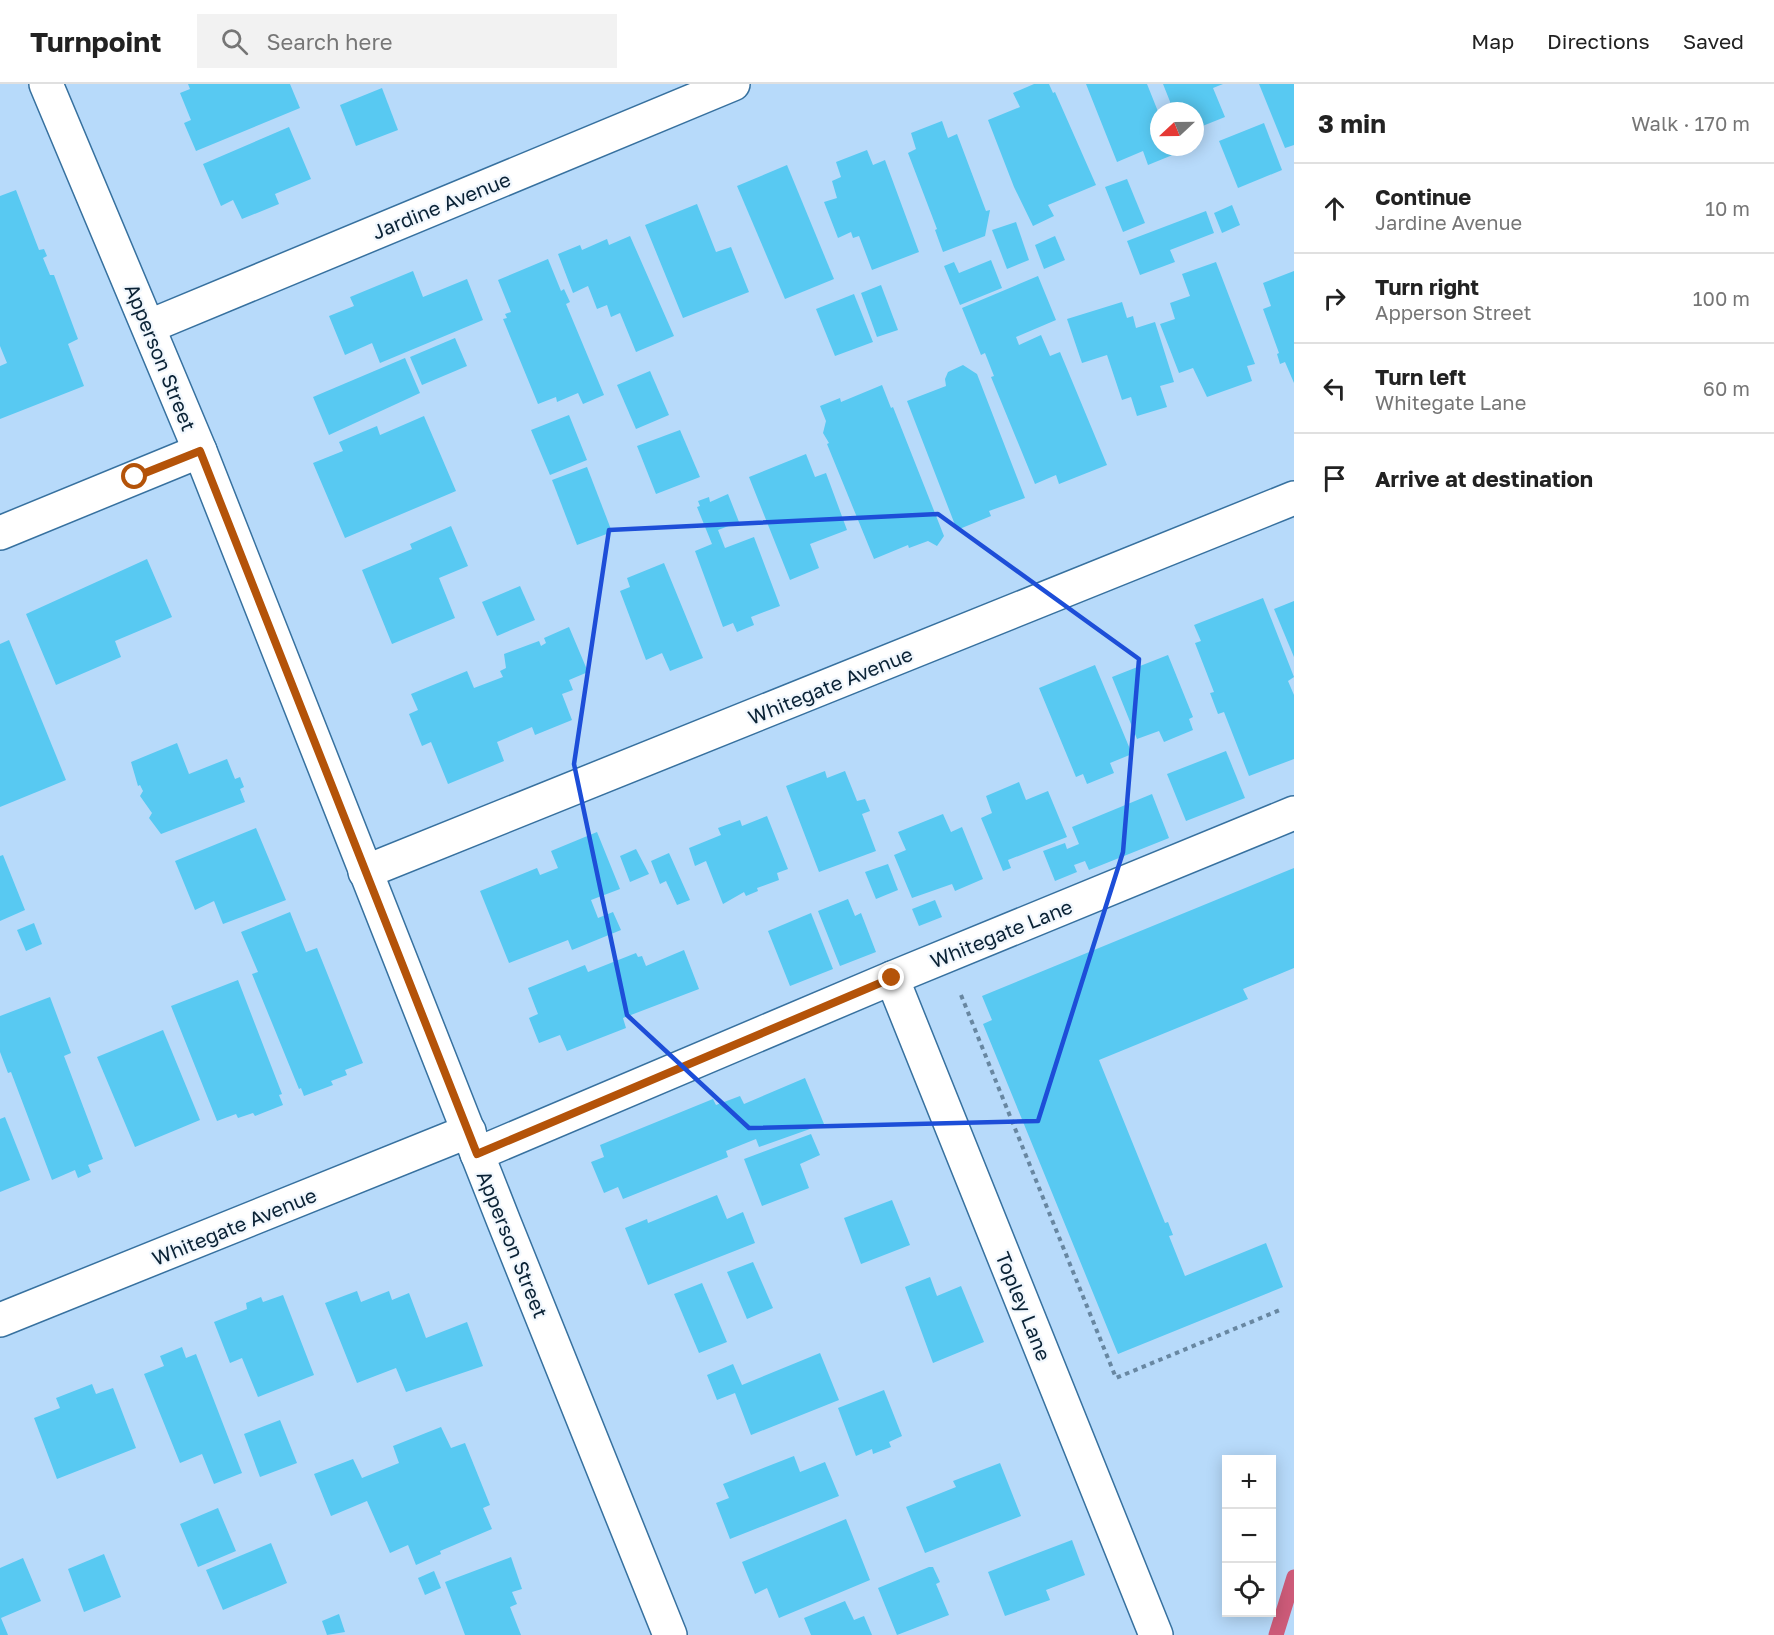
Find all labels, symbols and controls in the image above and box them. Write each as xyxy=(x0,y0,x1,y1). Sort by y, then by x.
search box xyxy=(197,14,617,68)
text: Turnpoint xyxy=(30,25,161,58)
icon: search xyxy=(218,25,251,58)
text: Search here xyxy=(266,28,393,55)
text: Map xyxy=(1471,28,1514,54)
text: Directions xyxy=(1547,28,1650,54)
text: Saved xyxy=(1683,28,1744,54)
north arrow xyxy=(1150,102,1204,156)
text: 3 min xyxy=(1318,108,1386,139)
text: Walk · 170 m xyxy=(1631,111,1750,135)
street label: Jardine Avenue xyxy=(368,166,514,244)
text: Continue xyxy=(1375,183,1471,210)
icon: ahead xyxy=(1318,192,1351,225)
text: 10 m xyxy=(1705,196,1750,220)
text: Jardine Avenue xyxy=(1375,210,1522,234)
text: Turn right xyxy=(1375,273,1479,300)
street label: Apperson Street xyxy=(121,280,201,434)
icon: right xyxy=(1318,282,1351,315)
text: 100 m xyxy=(1693,286,1750,310)
text: Apperson Street xyxy=(1375,300,1532,324)
text: Turn left xyxy=(1375,363,1466,390)
icon: left xyxy=(1318,372,1351,405)
text: 60 m xyxy=(1703,376,1750,400)
text: Whitegate Lane xyxy=(1375,390,1526,414)
icon: arrive xyxy=(1318,462,1351,495)
route start xyxy=(121,463,147,489)
text: Arrive at destination xyxy=(1375,465,1593,492)
street label: Whitegate Avenue xyxy=(744,641,916,729)
street label: Whitegate Lane xyxy=(926,894,1076,972)
route end xyxy=(878,964,904,990)
street label: Apperson Street xyxy=(473,1167,553,1321)
street label: Whitegate Avenue xyxy=(148,1182,320,1270)
street label: Topley Lane xyxy=(991,1248,1057,1364)
map controls xyxy=(1222,1455,1276,1617)
button: + xyxy=(1222,1455,1276,1509)
button: − xyxy=(1222,1509,1276,1563)
button: locate xyxy=(1222,1563,1276,1617)

